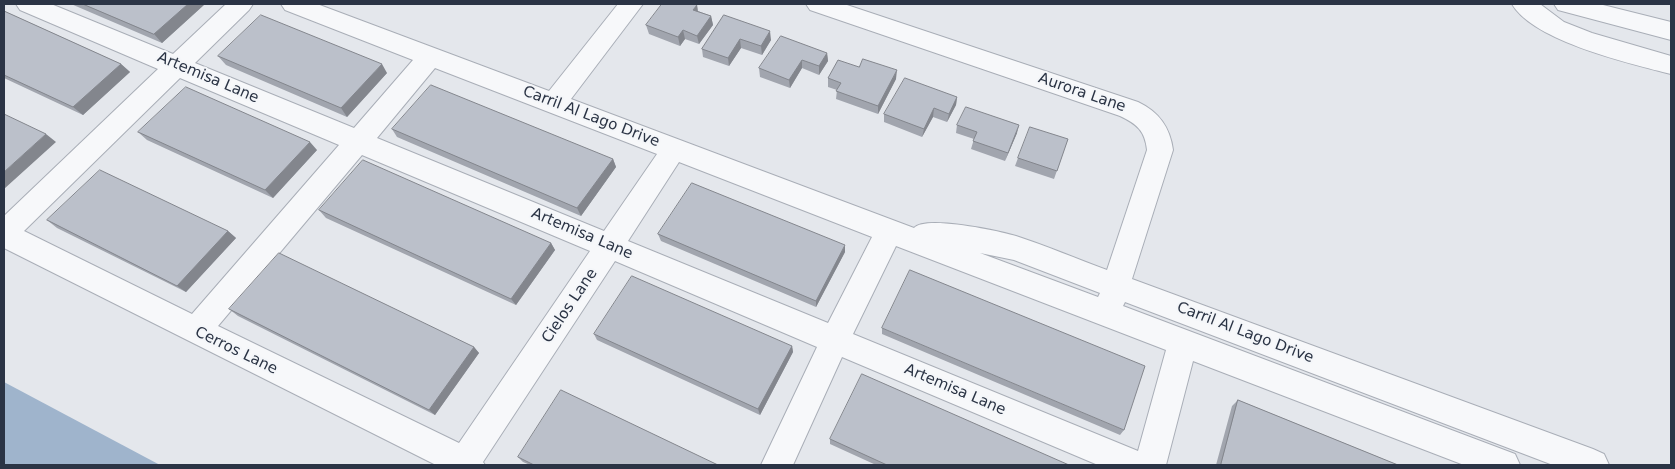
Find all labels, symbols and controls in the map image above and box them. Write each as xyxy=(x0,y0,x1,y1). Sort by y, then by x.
street label: Artemisa Lane xyxy=(155,49,261,107)
street label: Aurora Lane xyxy=(1036,70,1128,116)
street label: Carril Al Lago Drive xyxy=(520,83,662,151)
street label: Artemisa Lane xyxy=(529,205,635,263)
street label: Cielos Lane xyxy=(538,265,602,347)
street label: Carril Al Lago Drive xyxy=(1174,299,1316,367)
street label: Cerros Lane xyxy=(192,323,280,379)
street label: Artemisa Lane xyxy=(902,361,1008,419)

